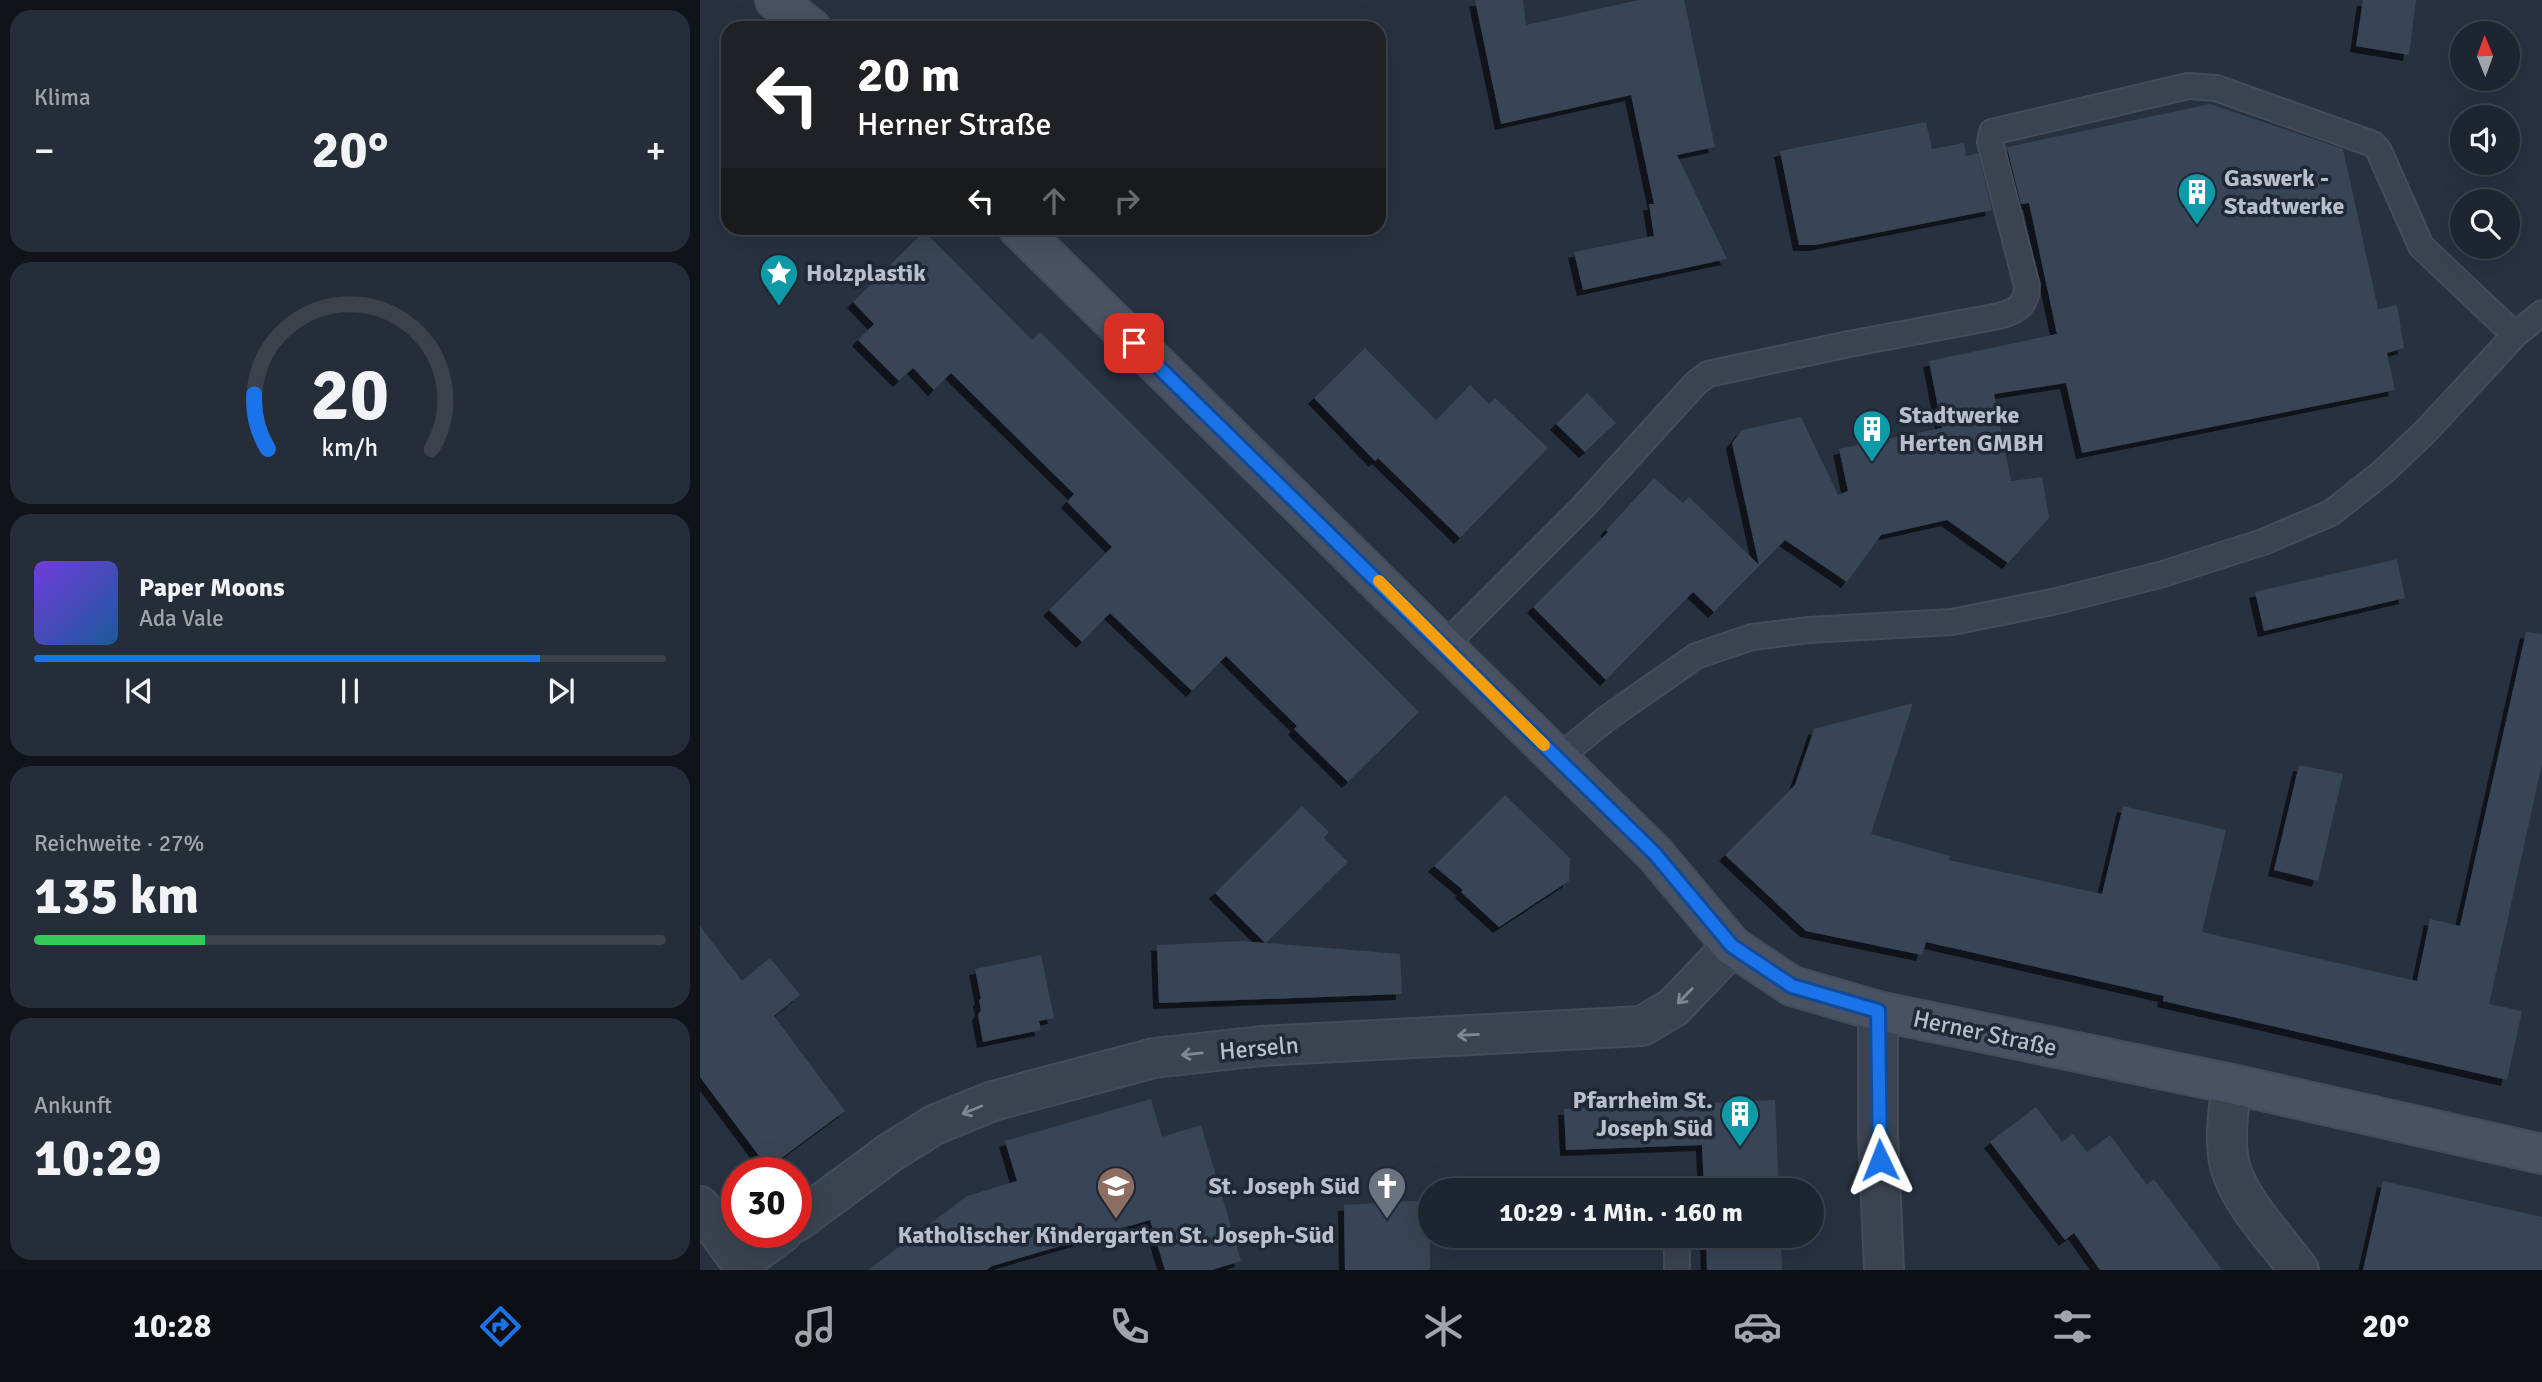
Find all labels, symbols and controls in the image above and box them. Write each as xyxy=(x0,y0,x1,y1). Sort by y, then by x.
north arrow xyxy=(2450,21,2520,91)
map controls xyxy=(2450,21,2520,259)
text: 20 m xyxy=(857,45,960,105)
icon: left xyxy=(742,49,833,140)
text: Klima xyxy=(34,83,91,112)
text: Herner Straße xyxy=(857,105,1052,144)
button: sound xyxy=(2450,105,2520,175)
text: 20° xyxy=(312,118,388,182)
text: − xyxy=(34,127,55,174)
text: + xyxy=(645,127,666,174)
place label: Gaswerk - Stadtwerke xyxy=(2224,163,2345,221)
building icon: Gaswerk - Stadtwerke xyxy=(2176,171,2218,226)
icon: left xyxy=(962,182,1000,220)
icon: ahead xyxy=(1035,182,1073,220)
icon: right xyxy=(1108,182,1146,220)
button: search xyxy=(2450,189,2520,259)
place icon: Holzplastik xyxy=(758,252,800,307)
place label: Holzplastik xyxy=(806,258,926,288)
pin xyxy=(1104,313,1164,373)
icon: arrive xyxy=(1115,324,1153,362)
text: 20 xyxy=(311,351,389,440)
place label: Stadtwerke Herten GMBH xyxy=(1899,400,2044,458)
building icon: Stadtwerke Herten GMBH xyxy=(1851,408,1893,463)
text: km/h xyxy=(322,432,378,463)
text: Paper Moons xyxy=(139,572,285,604)
text: Ada Vale xyxy=(139,604,224,633)
icon: previous xyxy=(120,672,158,710)
icon: pause xyxy=(331,672,369,710)
icon: next xyxy=(542,672,580,710)
text: Reichweite · 27% xyxy=(34,829,204,858)
text: 135 km xyxy=(34,864,199,928)
one-way arrow xyxy=(1677,987,1694,1004)
street label: Herner Straße xyxy=(1911,1003,2059,1063)
one-way arrow xyxy=(1457,1028,1480,1041)
street label: Herseln xyxy=(1218,1030,1300,1066)
one-way arrow xyxy=(1182,1048,1204,1061)
place label: Pfarrheim St. Joseph Süd xyxy=(1572,1085,1713,1143)
text: Ankunft xyxy=(34,1091,112,1120)
building icon: Pfarrheim St. Joseph Süd xyxy=(1719,1093,1761,1148)
one-way arrow xyxy=(962,1104,984,1117)
position arrow xyxy=(1843,1123,1917,1197)
text: 10:29 xyxy=(34,1126,162,1190)
speed limit sign: 30 xyxy=(721,1157,812,1248)
school or university icon: Katholischer Kindergarten St. Joseph-Süd xyxy=(1095,1165,1137,1220)
church icon: St. Joseph Süd xyxy=(1366,1165,1408,1220)
place label: St. Joseph Süd xyxy=(1208,1171,1360,1201)
text: 10:29 · 1 Min. · 160 m xyxy=(1499,1197,1743,1229)
place label: Katholischer Kindergarten St. Joseph-Süd xyxy=(897,1220,1335,1250)
icon: directions xyxy=(476,1302,525,1351)
icon: music xyxy=(791,1302,840,1351)
icon: phone xyxy=(1105,1302,1154,1351)
icon: climate xyxy=(1419,1302,1468,1351)
icon: car xyxy=(1733,1302,1782,1351)
icon: filters xyxy=(2048,1302,2097,1351)
text: 10:28 xyxy=(133,1307,211,1346)
text: 20° xyxy=(2362,1307,2409,1346)

